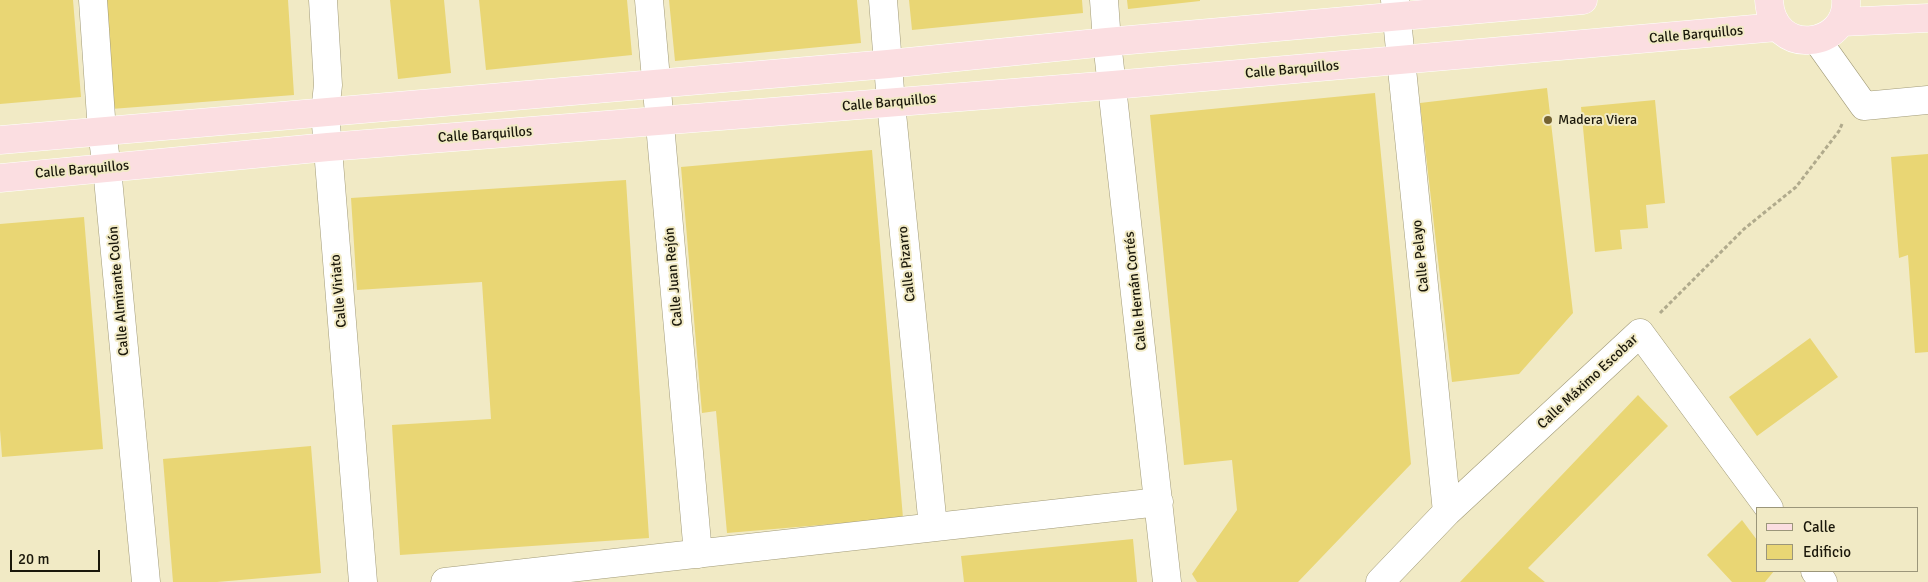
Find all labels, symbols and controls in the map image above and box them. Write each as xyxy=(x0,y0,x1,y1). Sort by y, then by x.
street label: Calle Barquillos xyxy=(1648,23,1744,47)
street label: Calle Barquillos xyxy=(1244,58,1340,82)
street label: Calle Barquillos xyxy=(841,91,937,115)
place label: Madera Viera xyxy=(1558,112,1637,128)
marker: Madera Viera xyxy=(1542,114,1554,126)
street label: Calle Barquillos xyxy=(437,123,533,147)
street label: Calle Barquillos xyxy=(34,158,130,182)
street label: Calle Pelayo xyxy=(1409,219,1433,293)
street label: Calle Almirante Colón xyxy=(105,225,133,357)
street label: Calle Pizarro xyxy=(895,225,919,303)
street label: Calle Juan Rejón xyxy=(661,227,687,327)
street label: Calle Hernán Cortés xyxy=(1121,231,1151,351)
street label: Calle Viriato xyxy=(327,254,351,328)
street label: Calle Máximo Escobar xyxy=(1534,331,1642,433)
legend xyxy=(1756,507,1918,572)
text: Calle xyxy=(1803,518,1836,536)
scale bar xyxy=(12,540,102,572)
text: Edificio xyxy=(1803,543,1851,561)
text: 20 m xyxy=(18,550,49,568)

